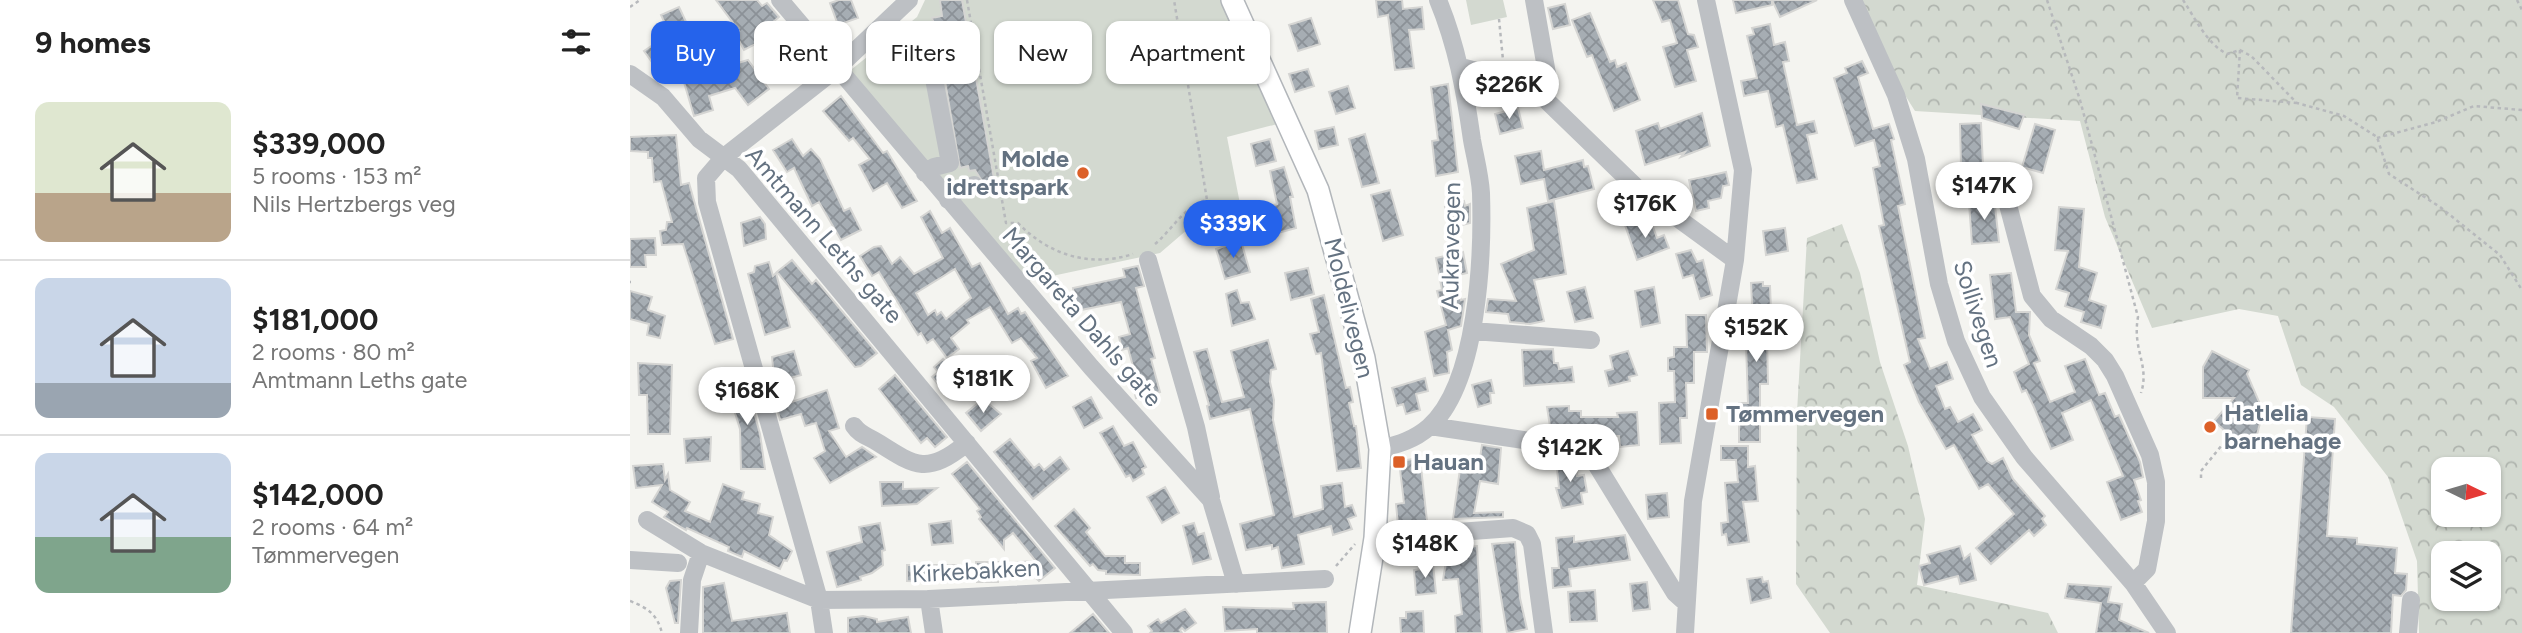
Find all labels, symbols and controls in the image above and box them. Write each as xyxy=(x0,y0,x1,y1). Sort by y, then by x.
chip: Buy xyxy=(651,21,740,84)
chip: Rent xyxy=(754,21,852,84)
chip: Filters xyxy=(866,21,980,84)
chip: New xyxy=(994,21,1092,84)
chip: Apartment xyxy=(1106,21,1270,84)
icon: filters xyxy=(557,23,595,61)
text: 9 homes xyxy=(35,24,151,61)
pin: $226K xyxy=(1460,61,1558,121)
text: $226K xyxy=(1475,70,1543,98)
text: $339,000 xyxy=(252,125,385,162)
icon: home xyxy=(91,130,175,214)
street label: Amtmann Leths gate xyxy=(740,140,909,329)
place label: Molde idrettspark xyxy=(946,144,1069,201)
text: 5 rooms · 153 m² xyxy=(252,162,422,190)
pin: $147K xyxy=(1935,162,2033,222)
marker: Molde idrettspark xyxy=(1075,165,1091,181)
text: $147K xyxy=(1951,171,2017,199)
pin: $176K xyxy=(1596,180,1694,240)
street label: Aukravegen xyxy=(1435,182,1466,310)
text: $176K xyxy=(1613,189,1677,217)
text: Nils Hertzbergs veg xyxy=(252,190,456,218)
pin: $339K xyxy=(1184,201,1282,260)
text: $339K xyxy=(1200,209,1266,237)
street label: Margareta Dahls gate xyxy=(997,221,1168,412)
street label: Moldelivegen xyxy=(1318,235,1381,381)
street label: Sollivegen xyxy=(1948,257,2009,371)
text: $181,000 xyxy=(252,301,378,338)
pin: $152K xyxy=(1707,304,1805,364)
icon: home xyxy=(91,306,175,390)
text: $152K xyxy=(1724,313,1788,341)
text: 2 rooms · 80 m² xyxy=(252,338,415,366)
pin: $181K xyxy=(934,356,1032,415)
text: $181K xyxy=(952,364,1014,392)
text: Amtmann Leths gate xyxy=(252,366,467,394)
pin: $168K xyxy=(698,368,796,427)
text: $168K xyxy=(714,376,780,404)
place label: Hatlelia barnehage xyxy=(2224,398,2341,455)
place label: Tømmervegen xyxy=(1726,399,1884,428)
marker: Tømmervegen xyxy=(1704,406,1720,422)
marker: Hatlelia barnehage xyxy=(2202,419,2218,435)
pin: $142K xyxy=(1521,424,1619,484)
text: $142K xyxy=(1537,433,1603,461)
place label: Hauan xyxy=(1413,447,1484,476)
marker: Hauan xyxy=(1391,454,1407,470)
north arrow xyxy=(2431,457,2501,527)
map controls xyxy=(2431,457,2501,611)
text: $142,000 xyxy=(252,476,384,513)
icon: home xyxy=(91,481,175,565)
text: 2 rooms · 64 m² xyxy=(252,513,413,541)
pin: $148K xyxy=(1376,520,1474,580)
text: $148K xyxy=(1392,529,1458,557)
text: Tømmervegen xyxy=(252,541,399,569)
button: layers xyxy=(2431,541,2501,611)
street label: Kirkebakken xyxy=(911,553,1041,588)

